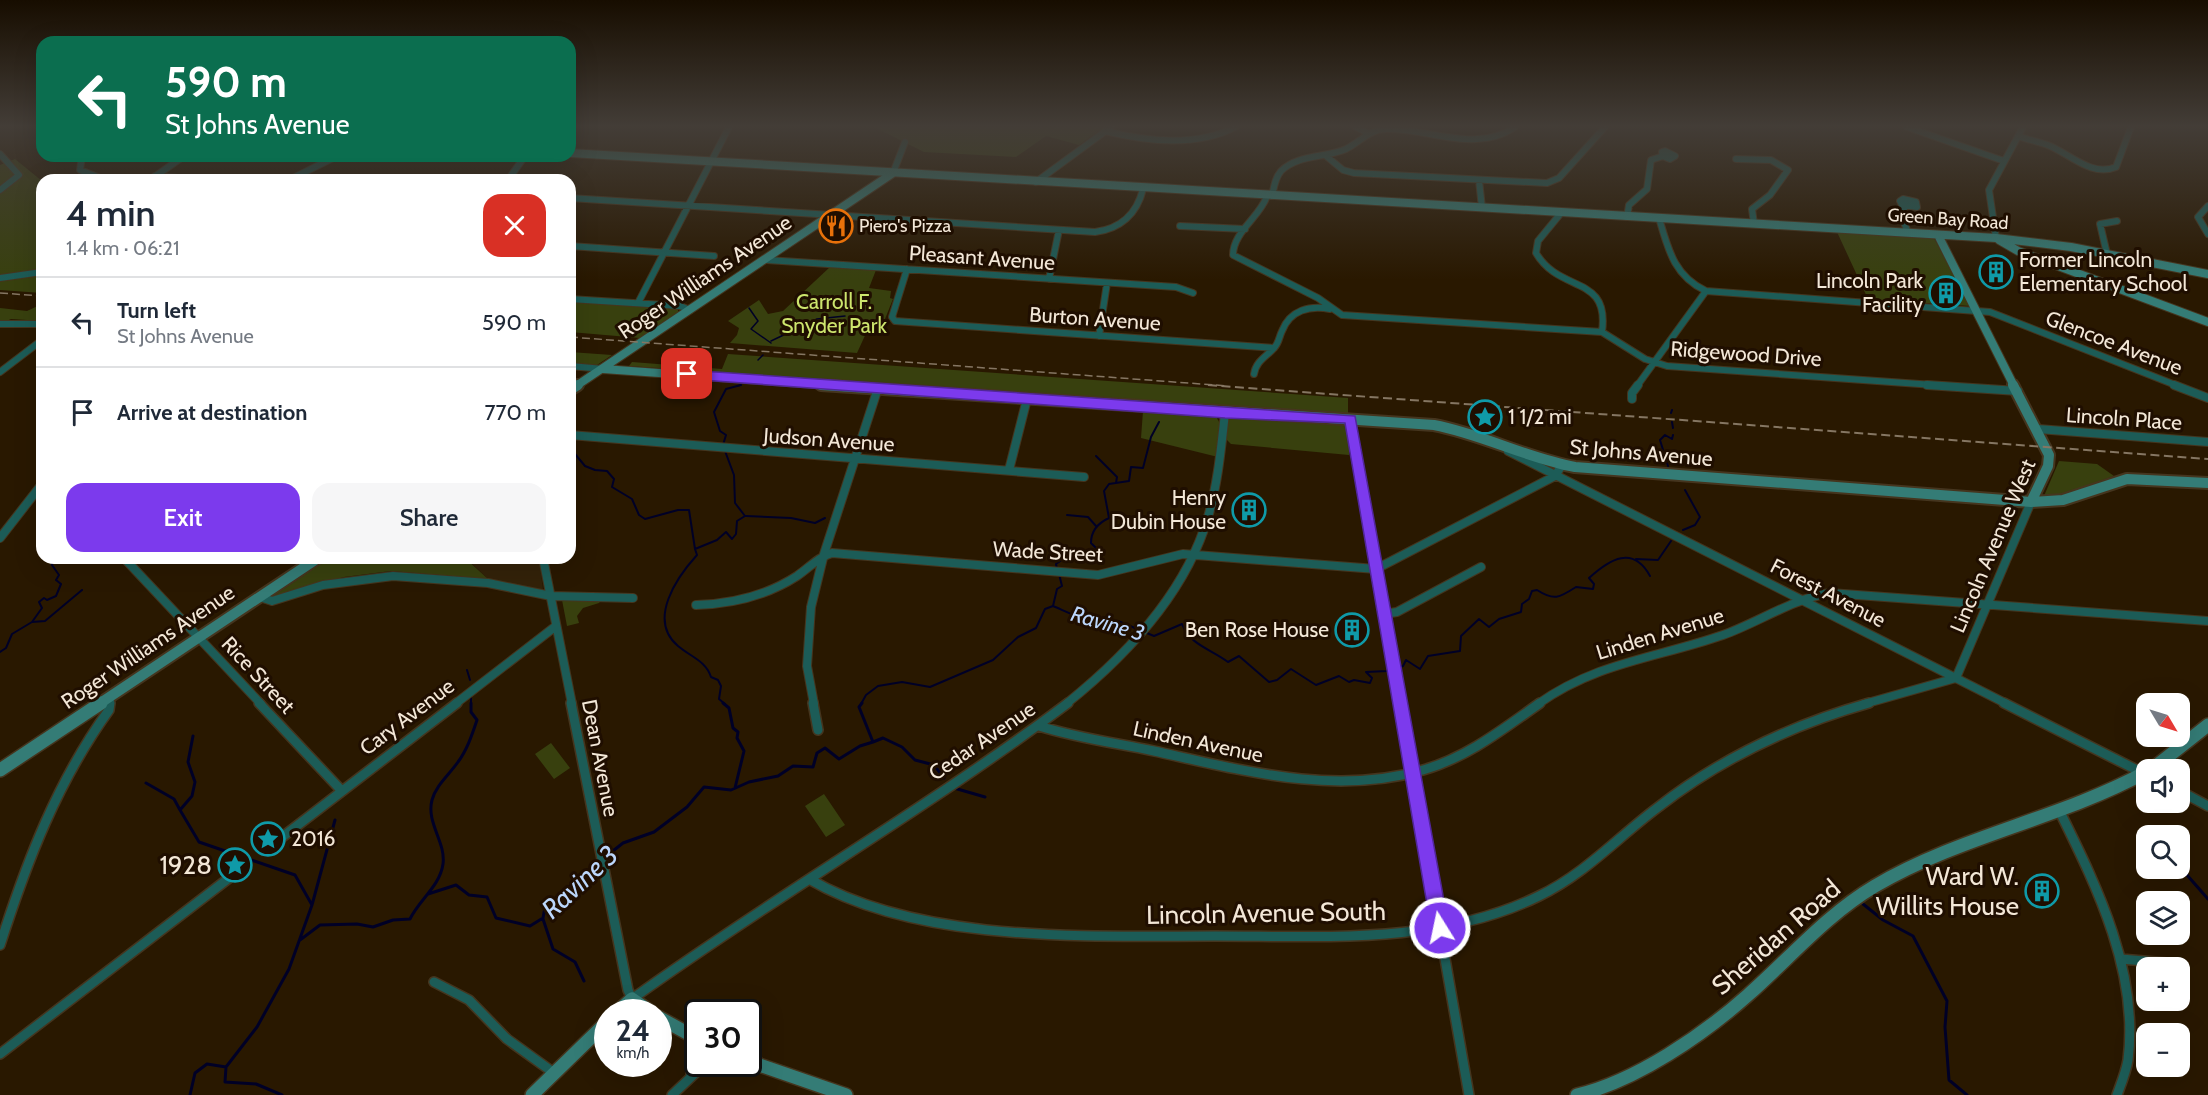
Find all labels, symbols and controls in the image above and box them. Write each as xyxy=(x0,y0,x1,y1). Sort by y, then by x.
text: 590 m xyxy=(165,56,287,108)
icon: left xyxy=(66,60,144,138)
text: St Johns Avenue xyxy=(165,108,350,141)
text: 4 min xyxy=(66,191,156,235)
button: close xyxy=(483,194,546,257)
street label: Green Bay Road xyxy=(1887,204,2009,234)
restaurant icon: Piero's Pizza xyxy=(818,208,854,244)
street label: Roger Williams Avenue xyxy=(613,209,796,344)
place label: Piero's Pizza xyxy=(859,215,952,237)
text: 1.4 km · 06:21 xyxy=(66,236,179,260)
street label: Pleasant Avenue xyxy=(908,240,1056,275)
place label: Former Lincoln Elementary School xyxy=(2019,247,2187,296)
building icon: Former Lincoln Elementary School xyxy=(1978,254,2014,290)
place label: Lincoln Park Facility xyxy=(1816,268,1924,317)
building icon: Lincoln Park Facility xyxy=(1928,275,1964,311)
park label: Carroll F. Snyder Park xyxy=(781,289,887,338)
text: Turn left xyxy=(117,297,196,324)
street label: Burton Avenue xyxy=(1028,301,1162,336)
street label: Glencoe Avenue xyxy=(2042,305,2186,380)
icon: left xyxy=(66,306,99,339)
text: 590 m xyxy=(482,309,546,336)
text: St Johns Avenue xyxy=(117,324,254,348)
street label: Ridgewood Drive xyxy=(1670,336,1823,371)
pin xyxy=(661,348,712,399)
icon: arrive xyxy=(670,357,703,390)
icon: arrive xyxy=(66,396,99,429)
text: Arrive at destination xyxy=(117,399,307,426)
text: 770 m xyxy=(484,399,546,426)
place icon: 1 1/2 mi xyxy=(1467,399,1503,435)
street label: Lincoln Place xyxy=(2065,402,2183,435)
place label: 1 1/2 mi xyxy=(1508,404,1572,429)
street label: Judson Avenue xyxy=(762,422,896,457)
street label: St Johns Avenue xyxy=(1568,434,1714,471)
street label: Lincoln Avenue West xyxy=(1945,455,2040,636)
button: Exit xyxy=(66,483,300,552)
button: Share xyxy=(312,483,546,552)
place label: Henry Dubin House xyxy=(1111,485,1226,534)
building icon: Henry Dubin House xyxy=(1231,492,1267,528)
street label: Wade Street xyxy=(992,536,1104,567)
street label: Forest Avenue xyxy=(1767,553,1890,632)
street label: Roger Williams Avenue xyxy=(56,579,239,714)
water label: Ravine 3 xyxy=(1068,600,1148,647)
street label: Linden Avenue xyxy=(1593,602,1727,665)
building icon: Ben Rose House xyxy=(1334,612,1370,648)
place label: Ben Rose House xyxy=(1185,617,1329,642)
street label: Rice Street xyxy=(217,631,300,718)
street label: Cary Avenue xyxy=(355,673,459,760)
north arrow xyxy=(2136,693,2190,747)
map controls xyxy=(2136,693,2190,1077)
street label: Cedar Avenue xyxy=(924,696,1040,785)
street label: Dean Avenue xyxy=(577,697,624,819)
street label: Linden Avenue xyxy=(1131,716,1266,768)
button: sound xyxy=(2136,759,2190,813)
place icon: 2016 xyxy=(250,821,286,857)
button: search xyxy=(2136,825,2190,879)
place label: 2016 xyxy=(291,826,336,851)
water label: Ravine 3 xyxy=(535,838,625,925)
place icon: 1928 xyxy=(217,847,253,883)
place label: 1928 xyxy=(159,849,212,881)
place label: Ward W. Willits House xyxy=(1876,860,2019,922)
street label: Sheridan Road xyxy=(1705,872,1847,1002)
building icon: Ward W. Willits House xyxy=(2024,873,2060,909)
button: layers xyxy=(2136,891,2190,945)
street label: Lincoln Avenue South xyxy=(1146,895,1386,931)
position arrow xyxy=(1408,896,1472,960)
button: + xyxy=(2136,957,2190,1011)
speed limit sign: 30 xyxy=(684,999,762,1077)
text: 24 xyxy=(616,1012,650,1049)
button: − xyxy=(2136,1023,2190,1077)
text: km/h xyxy=(617,1044,649,1062)

